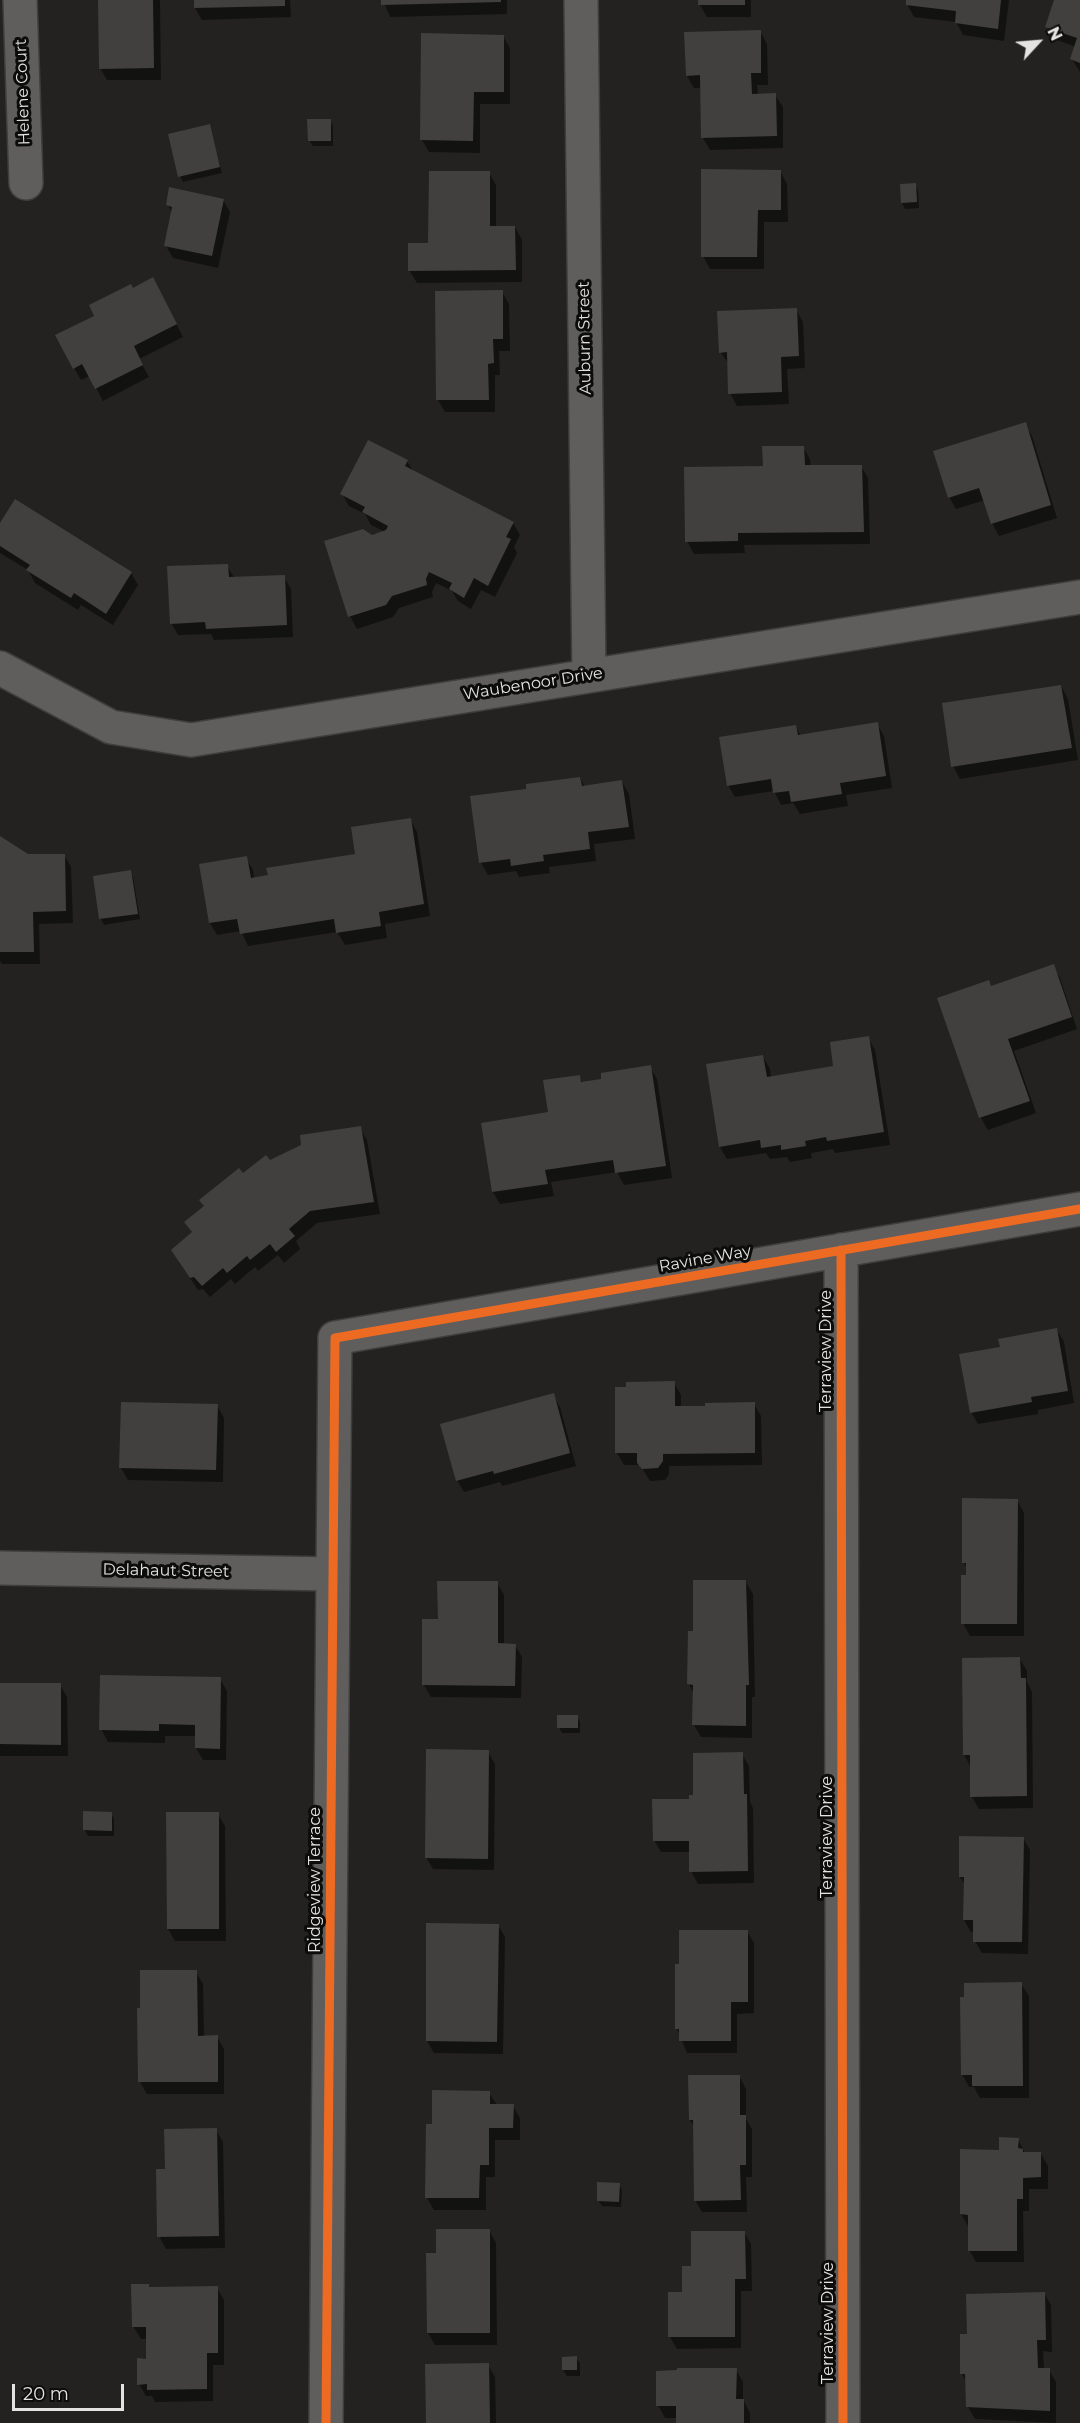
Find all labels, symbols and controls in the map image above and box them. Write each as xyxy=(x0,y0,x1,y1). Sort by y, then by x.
north arrow xyxy=(1008,12,1068,72)
text: N xyxy=(1043,24,1066,44)
street label: Helene Court xyxy=(12,39,34,145)
street label: Auburn Street xyxy=(574,281,596,395)
street label: Waubenoor Drive xyxy=(462,663,604,705)
street label: Ravine Way xyxy=(657,1241,753,1277)
street label: Terraview Drive xyxy=(816,1290,836,1412)
street label: Delahaut Street xyxy=(102,1560,230,1582)
street label: Terraview Drive xyxy=(817,1776,837,1898)
street label: Ridgeview Terrace xyxy=(305,1807,325,1953)
street label: Terraview Drive xyxy=(818,2262,838,2384)
scale bar xyxy=(15,2372,128,2410)
text: 20 m xyxy=(23,2383,69,2405)

